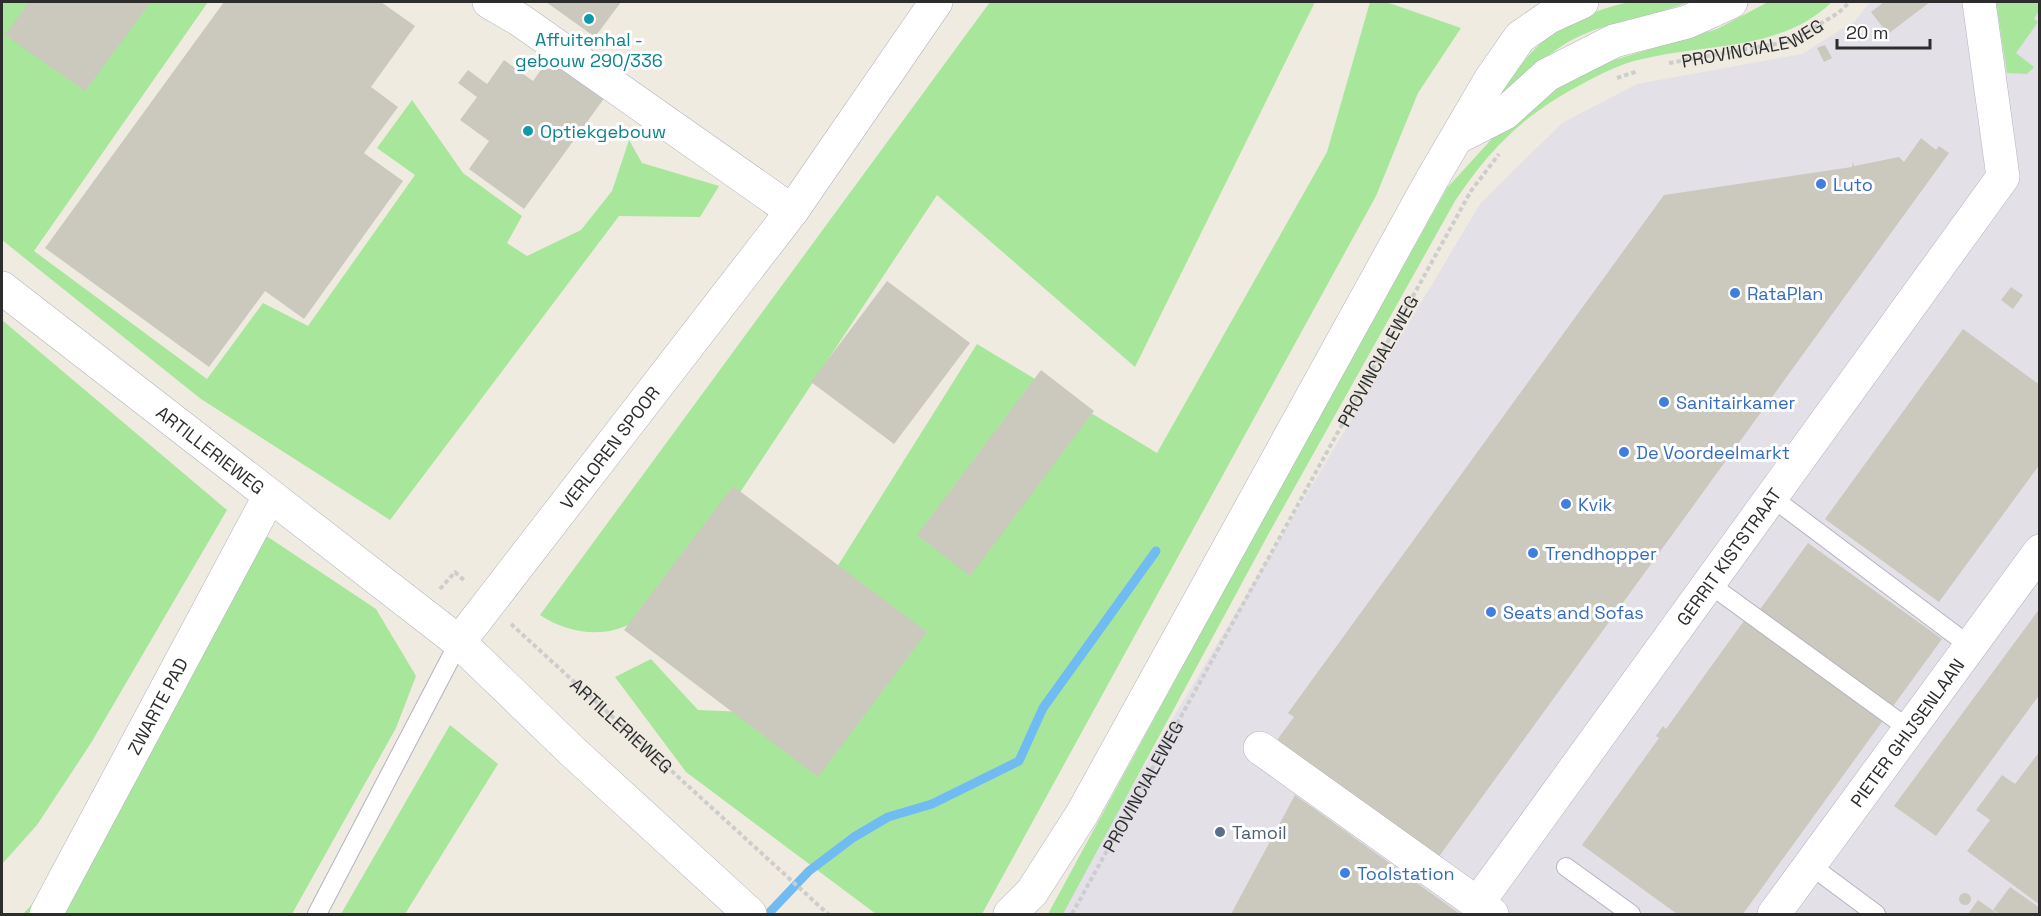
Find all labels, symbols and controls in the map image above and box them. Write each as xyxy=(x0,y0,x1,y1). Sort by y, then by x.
marker: Affuitenhal - gebouw 290/336 xyxy=(582,12,596,26)
scale bar xyxy=(1837,12,1930,50)
street label: PROVINCIALEWEG xyxy=(1680,13,1827,72)
text: 20 m xyxy=(1846,21,1889,44)
place label: Affuitenhal - gebouw 290/336 xyxy=(515,28,663,72)
place label: Optiekgebouw xyxy=(540,120,666,143)
marker: Optiekgebouw xyxy=(521,124,535,138)
place label: Luto xyxy=(1833,173,1873,196)
marker: Luto xyxy=(1814,177,1828,191)
place label: RataPlan xyxy=(1747,282,1823,305)
marker: RataPlan xyxy=(1728,286,1742,300)
street label: PROVINCIALEWEG xyxy=(1332,291,1423,430)
street label: VERLOREN SPOOR xyxy=(555,381,664,514)
place label: Sanitairkamer xyxy=(1676,391,1796,414)
marker: Sanitairkamer xyxy=(1657,395,1671,409)
street label: ARTILLERIEWEG xyxy=(152,400,270,499)
place label: De Voordeelmarkt xyxy=(1636,441,1790,464)
marker: De Voordeelmarkt xyxy=(1617,445,1631,459)
street label: GERRIT KISTSTRAAT xyxy=(1671,483,1786,630)
place label: Kvik xyxy=(1578,493,1613,516)
marker: Kvik xyxy=(1559,497,1573,511)
place label: Trendhopper xyxy=(1545,542,1657,565)
marker: Trendhopper xyxy=(1526,546,1540,560)
place label: Seats and Sofas xyxy=(1503,601,1644,624)
marker: Seats and Sofas xyxy=(1484,605,1498,619)
street label: ZWARTE PAD xyxy=(122,653,193,758)
street label: PIETER GHIJSENLAAN xyxy=(1845,654,1969,811)
street label: ARTILLERIEWEG xyxy=(566,673,678,778)
street label: PROVINCIALEWEG xyxy=(1097,716,1188,856)
place label: Tamoil xyxy=(1232,821,1287,844)
marker: Tamoil xyxy=(1213,825,1227,839)
place label: Toolstation xyxy=(1357,862,1455,885)
marker: Toolstation xyxy=(1338,866,1352,880)

